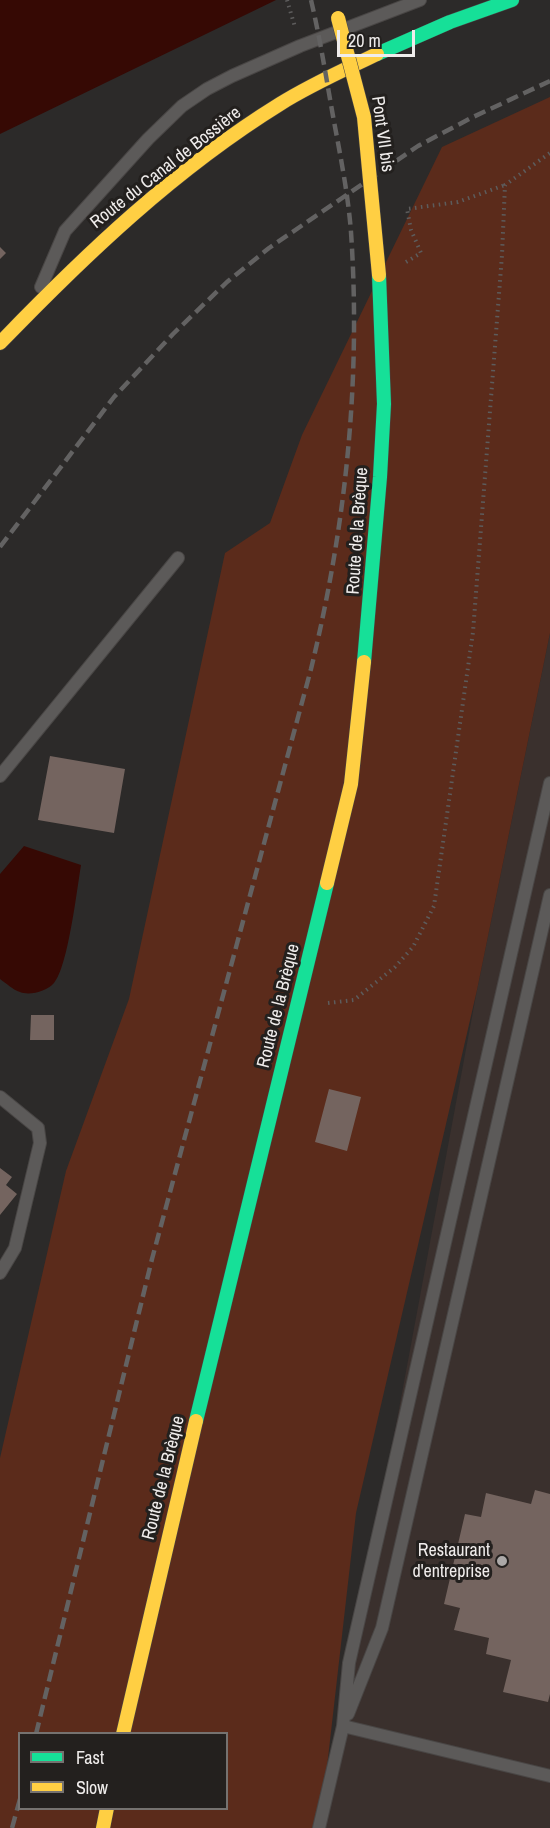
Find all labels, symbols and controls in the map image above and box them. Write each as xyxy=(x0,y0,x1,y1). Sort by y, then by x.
scale bar xyxy=(340,18,418,56)
text: 20 m xyxy=(348,28,381,53)
street label: Pont VII bis xyxy=(366,95,398,173)
street label: Route du Canal de Bossière xyxy=(86,102,246,234)
street label: Route de la Brèque xyxy=(343,467,373,595)
street label: Route de la Brèque xyxy=(253,942,305,1070)
street label: Route de la Brèque xyxy=(138,1414,190,1542)
place label: Restaurant d'entreprise xyxy=(413,1540,490,1582)
marker: Restaurant d'entreprise xyxy=(495,1554,509,1568)
legend xyxy=(18,1732,228,1810)
text: Fast xyxy=(76,1745,104,1770)
text: Slow xyxy=(76,1775,108,1800)

